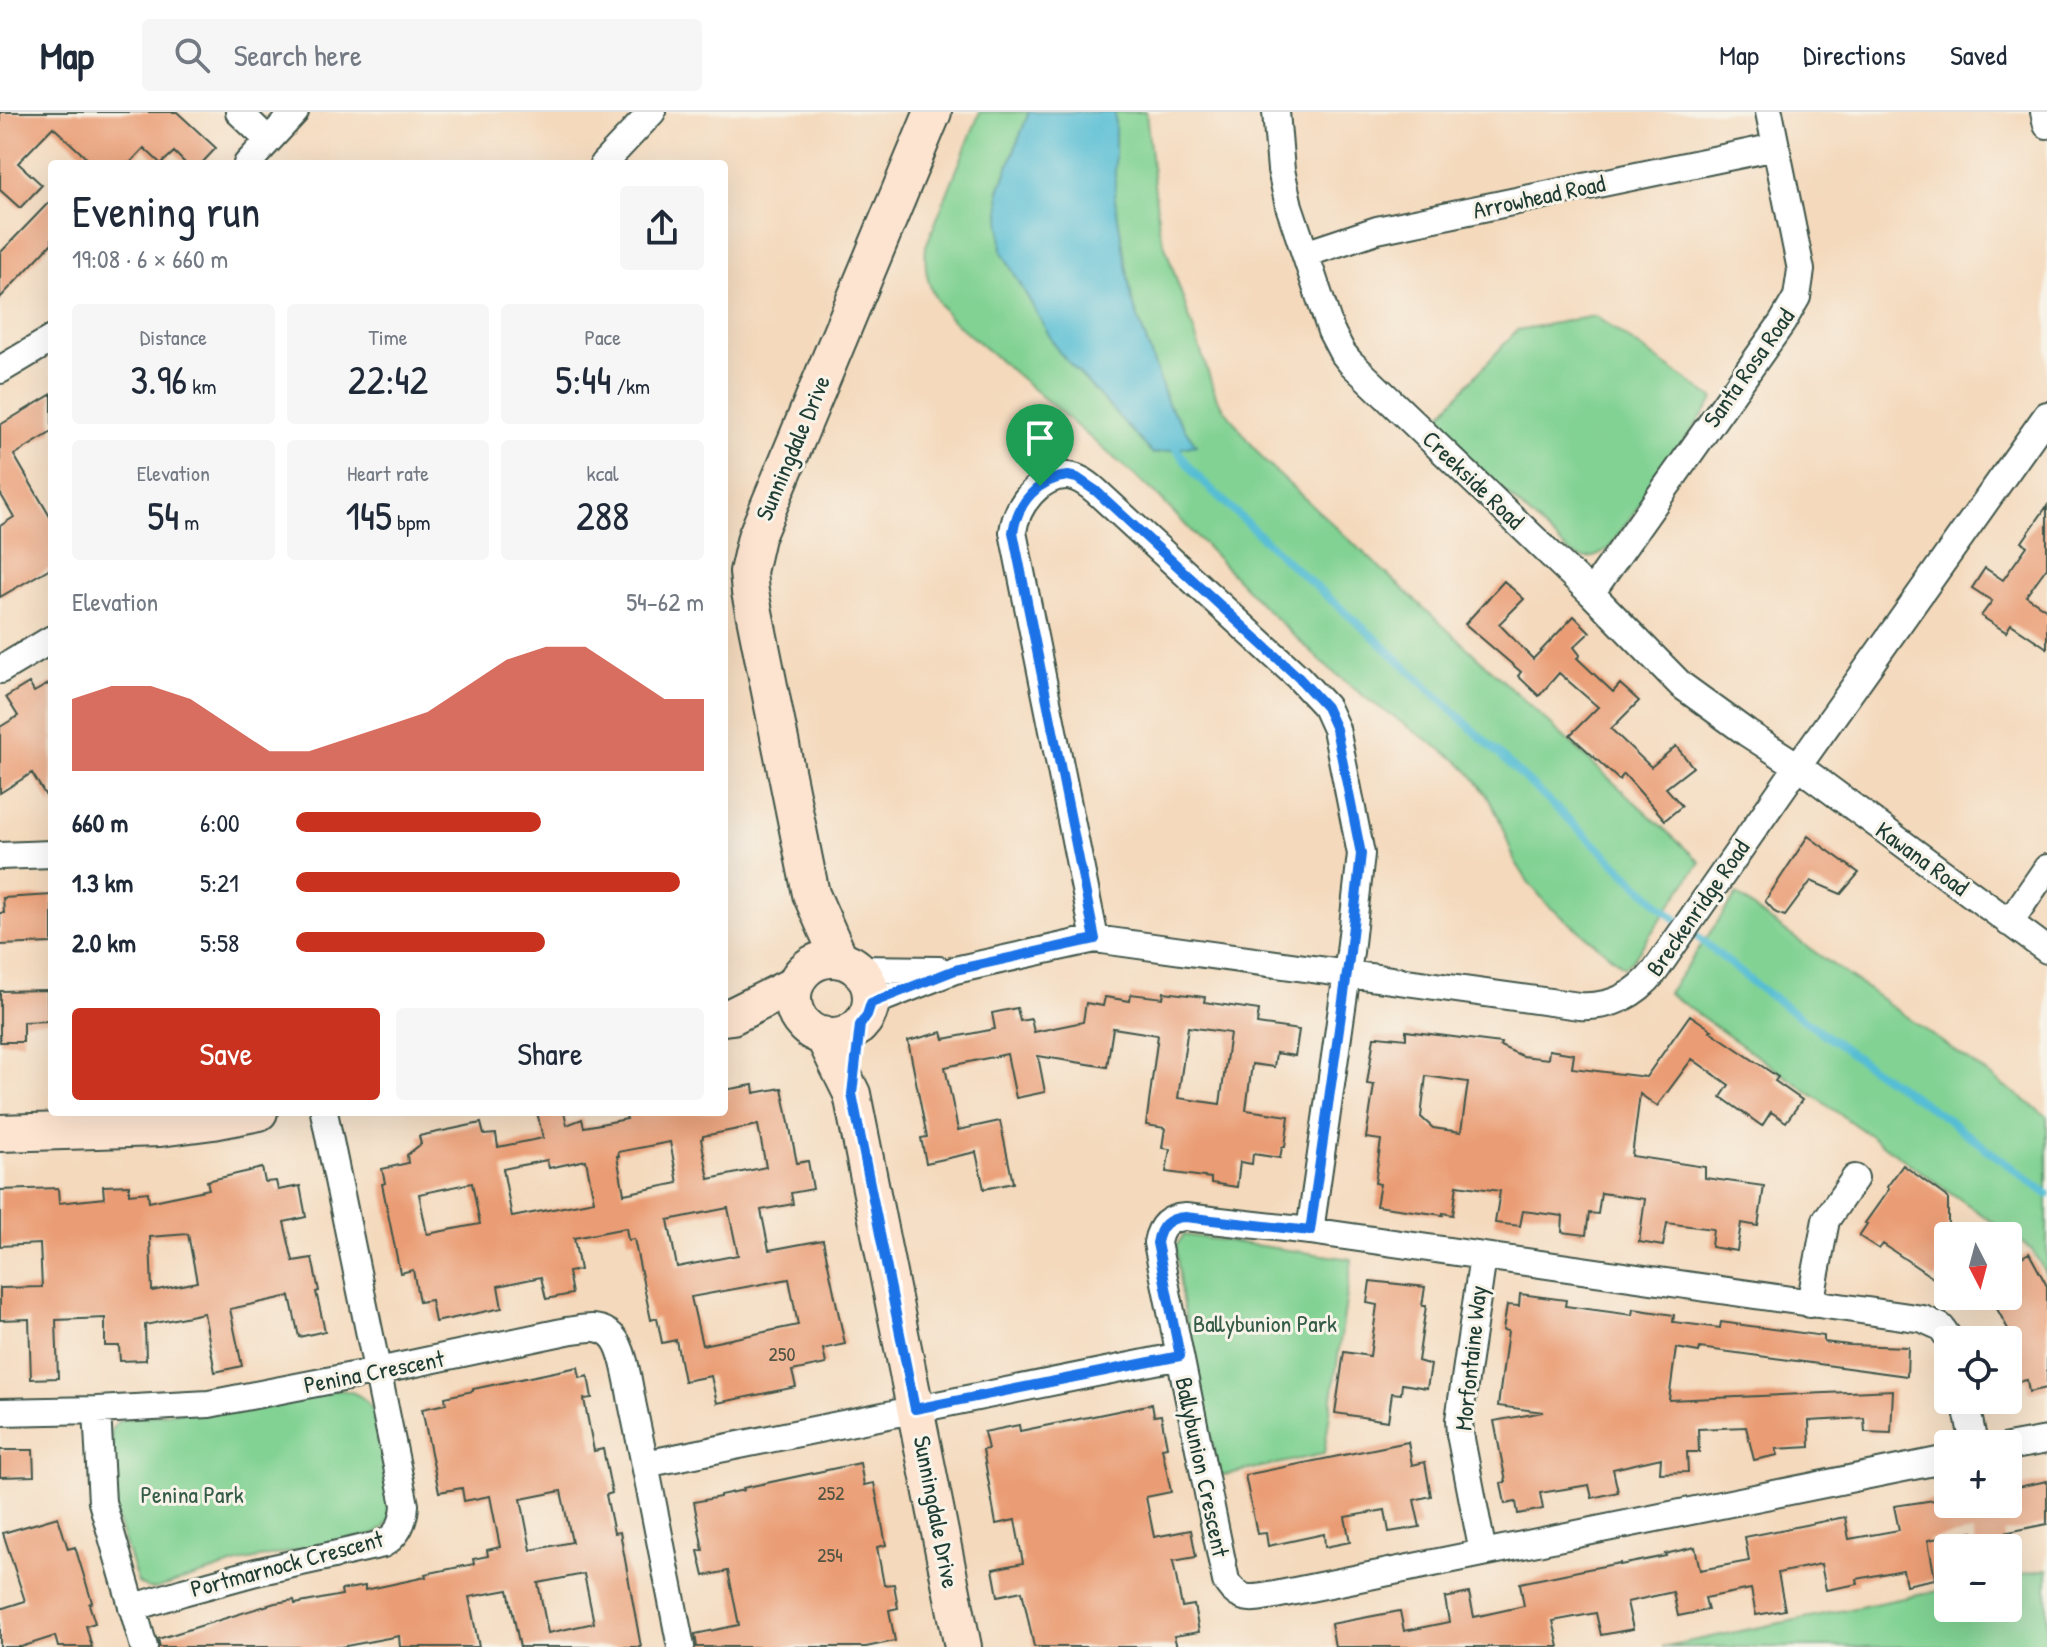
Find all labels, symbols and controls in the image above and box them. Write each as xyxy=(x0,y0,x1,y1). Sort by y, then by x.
search box xyxy=(142,19,702,91)
text: Map xyxy=(40,29,94,81)
icon: search xyxy=(170,33,214,77)
text: Search here xyxy=(234,35,362,75)
text: Map xyxy=(1719,36,1759,74)
text: Directions xyxy=(1803,36,1906,74)
text: Saved xyxy=(1950,36,2007,74)
street label: Arrowhead Road xyxy=(1470,166,1608,226)
text: Evening run xyxy=(72,181,260,241)
button: share xyxy=(620,186,704,270)
text: 19:08 · 6 × 660 m xyxy=(72,241,228,276)
street label: Santa Rosa Road xyxy=(1695,302,1801,433)
text: Distance xyxy=(140,322,207,352)
text: Time xyxy=(369,322,407,352)
text: Pace xyxy=(584,322,621,352)
text: 3.96 xyxy=(130,352,187,406)
text: 22:42 xyxy=(348,352,428,406)
text: 5:44 xyxy=(555,352,612,406)
street label: Sunningdale Drive xyxy=(747,370,837,525)
text: km xyxy=(187,371,216,401)
text: /km xyxy=(612,371,650,401)
pin xyxy=(1006,404,1074,486)
icon: arrive xyxy=(1018,416,1062,460)
street label: Creekside Road xyxy=(1416,423,1532,536)
text: Elevation xyxy=(137,458,210,488)
text: Heart rate xyxy=(347,458,429,488)
text: kcal xyxy=(587,458,619,488)
text: 54 xyxy=(147,488,179,542)
text: 145 xyxy=(346,488,392,542)
text: 288 xyxy=(576,488,629,542)
text: m xyxy=(179,507,199,537)
text: bpm xyxy=(392,507,430,537)
text: Elevation xyxy=(72,584,158,619)
text: 54–62 m xyxy=(626,584,704,619)
text: 660 m xyxy=(72,805,128,840)
text: 6:00 xyxy=(200,805,240,840)
street label: Kawana Road xyxy=(1870,814,1976,903)
street label: Breckenridge Road xyxy=(1638,833,1756,982)
text: 1.3 km xyxy=(72,865,133,900)
text: 5:21 xyxy=(200,865,239,900)
text: 2.0 km xyxy=(72,925,136,960)
text: 5:58 xyxy=(200,925,239,960)
button: Save xyxy=(72,1008,380,1100)
button: Share xyxy=(396,1008,704,1100)
north arrow xyxy=(1934,1222,2022,1310)
map controls xyxy=(1934,1222,2022,1622)
street label: Morfontaine Way xyxy=(1446,1284,1494,1432)
park label: Ballybunion Park xyxy=(1193,1307,1337,1339)
button: locate xyxy=(1934,1326,2022,1414)
house number: 250 xyxy=(769,1340,795,1367)
street label: Penina Crescent xyxy=(301,1342,447,1400)
street label: Ballybunion Crescent xyxy=(1168,1374,1238,1560)
button: + xyxy=(1934,1430,2022,1518)
street label: Sunningdale Drive xyxy=(907,1433,968,1591)
park label: Penina Park xyxy=(140,1478,244,1510)
house number: 252 xyxy=(817,1479,845,1506)
street label: Portmarnock Crescent xyxy=(187,1522,387,1604)
button: − xyxy=(1934,1534,2022,1622)
house number: 254 xyxy=(817,1541,843,1568)

